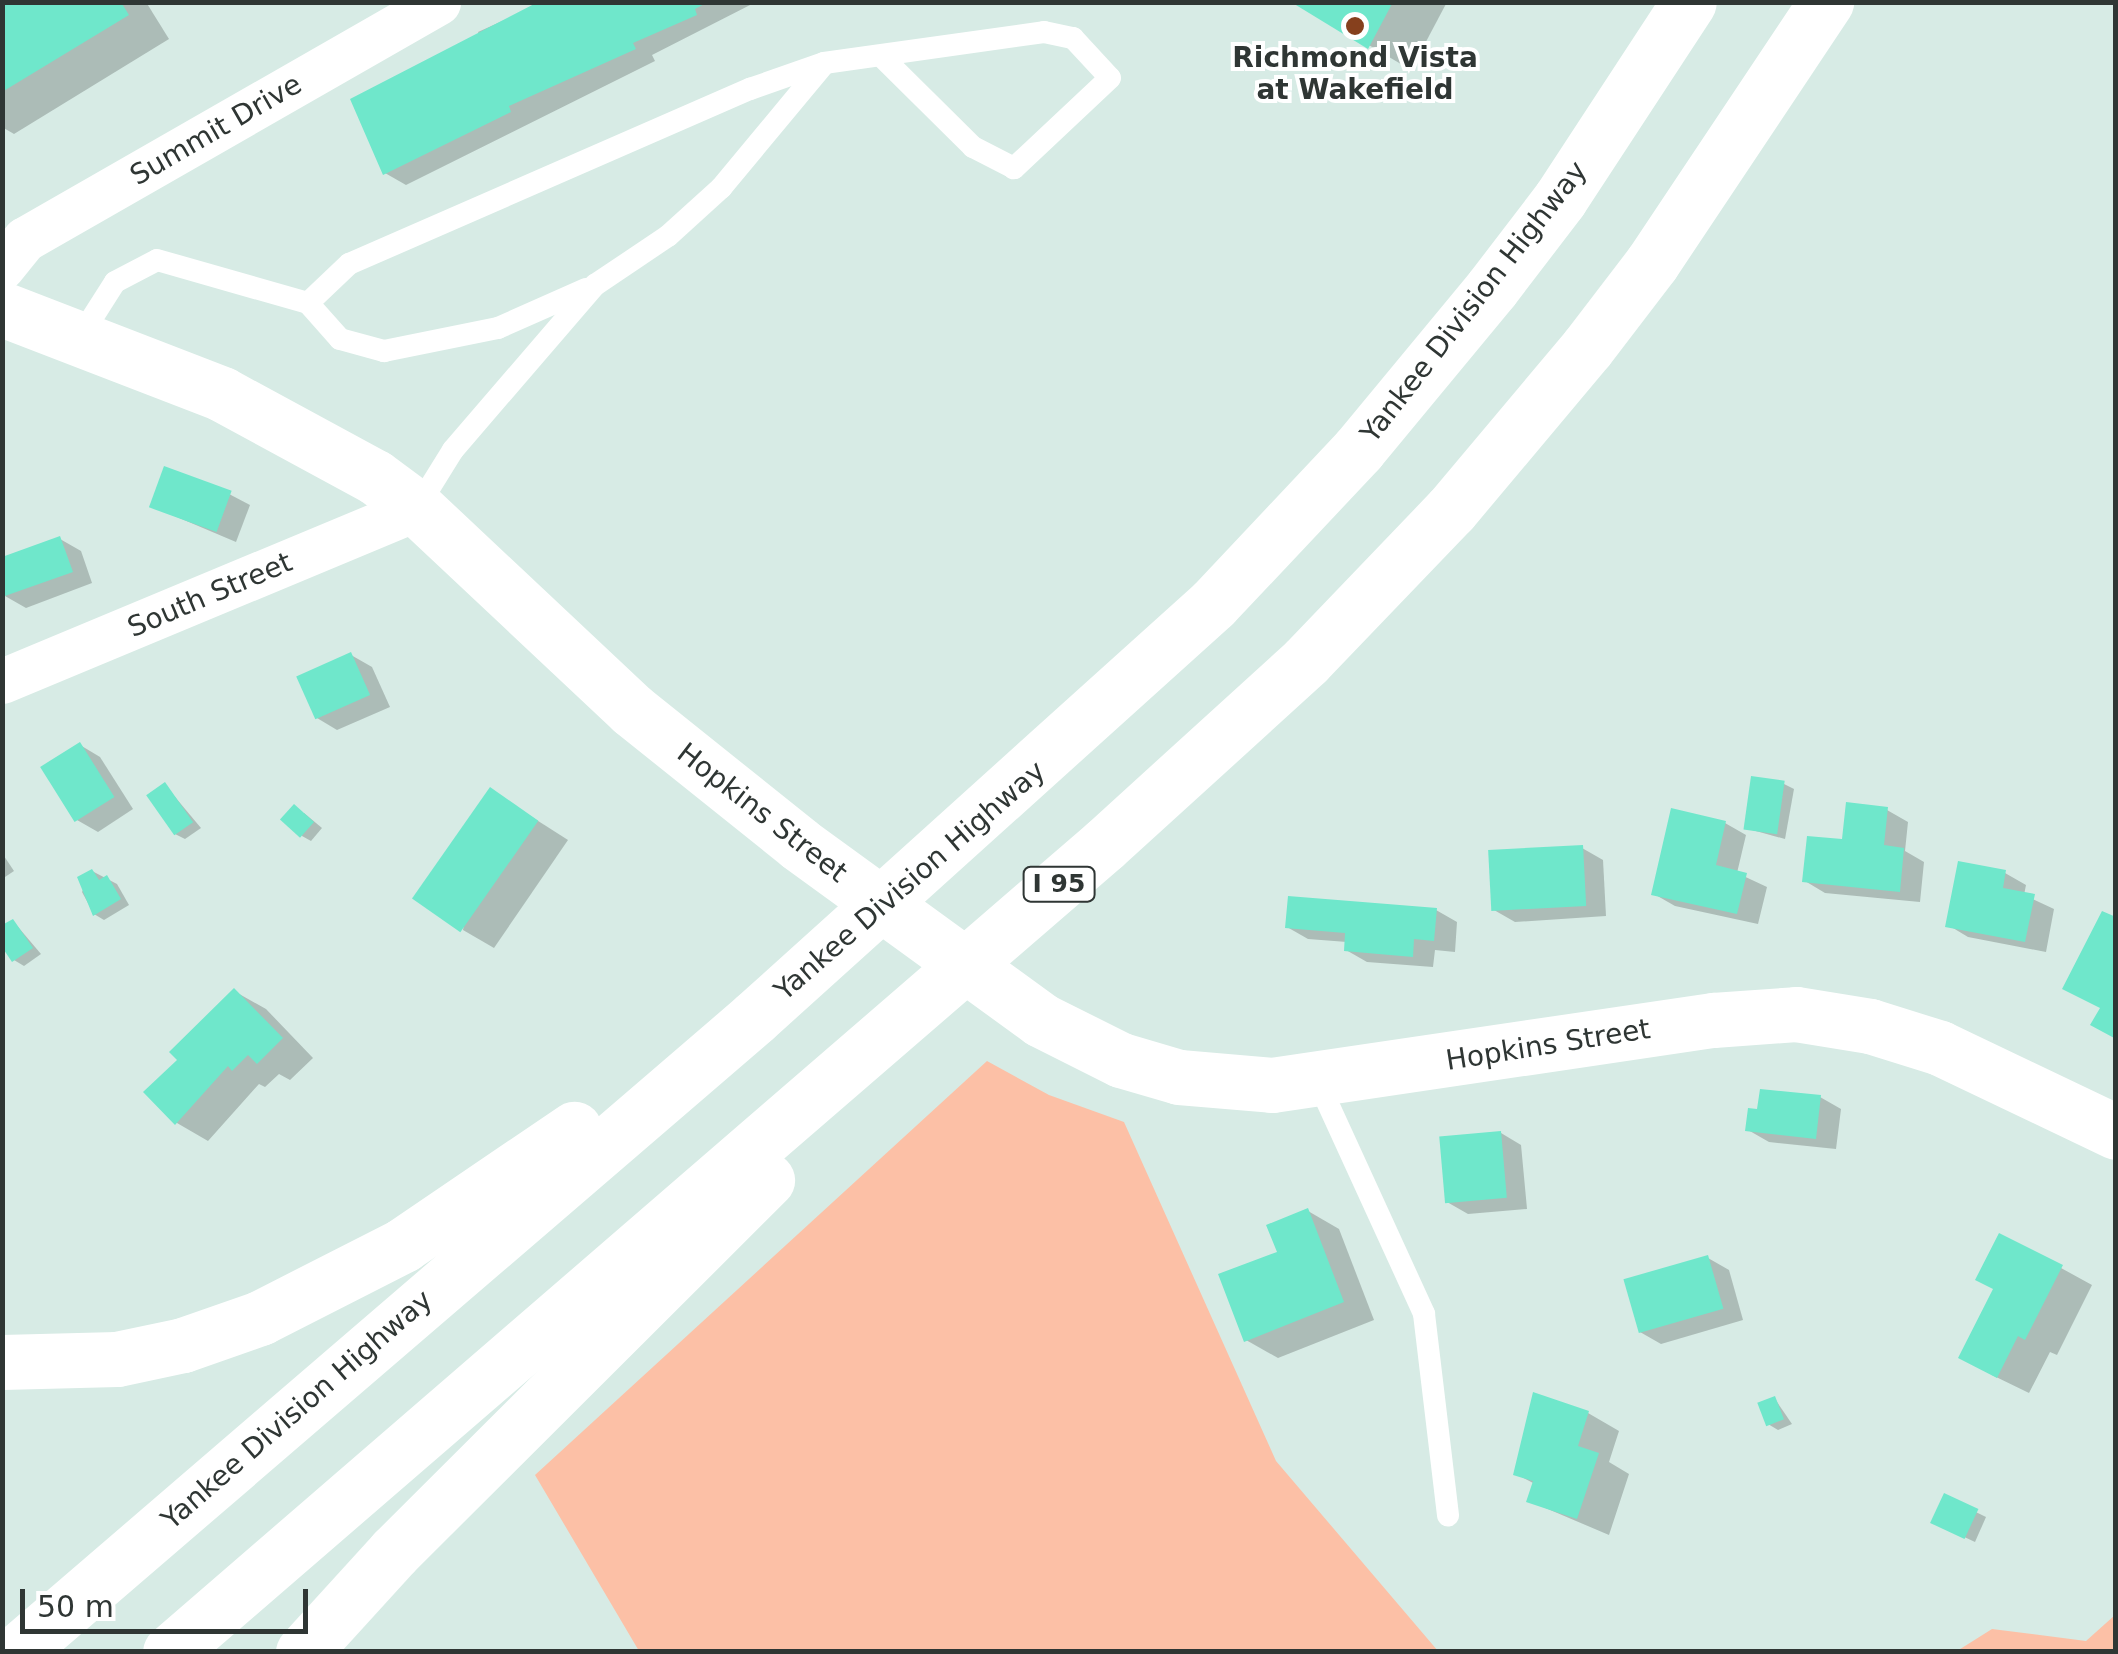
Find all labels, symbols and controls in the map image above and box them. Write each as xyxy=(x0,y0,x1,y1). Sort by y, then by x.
marker: Richmond Vista at Wakefield xyxy=(1344,15,1366,37)
place label: Richmond Vista at Wakefield xyxy=(1232,41,1478,107)
street label: Summit Drive xyxy=(124,67,308,193)
street label: Yankee Division Highway xyxy=(1354,155,1594,449)
street label: South Street xyxy=(123,545,297,645)
street label: Hopkins Street xyxy=(670,736,854,890)
street label: Yankee Division Highway xyxy=(768,754,1052,1008)
road number: I 95 xyxy=(1022,864,1096,904)
street label: Hopkins Street xyxy=(1444,1012,1652,1078)
street label: Yankee Division Highway xyxy=(155,1283,439,1537)
scale bar xyxy=(25,1569,312,1631)
text: 50 m xyxy=(37,1589,114,1624)

